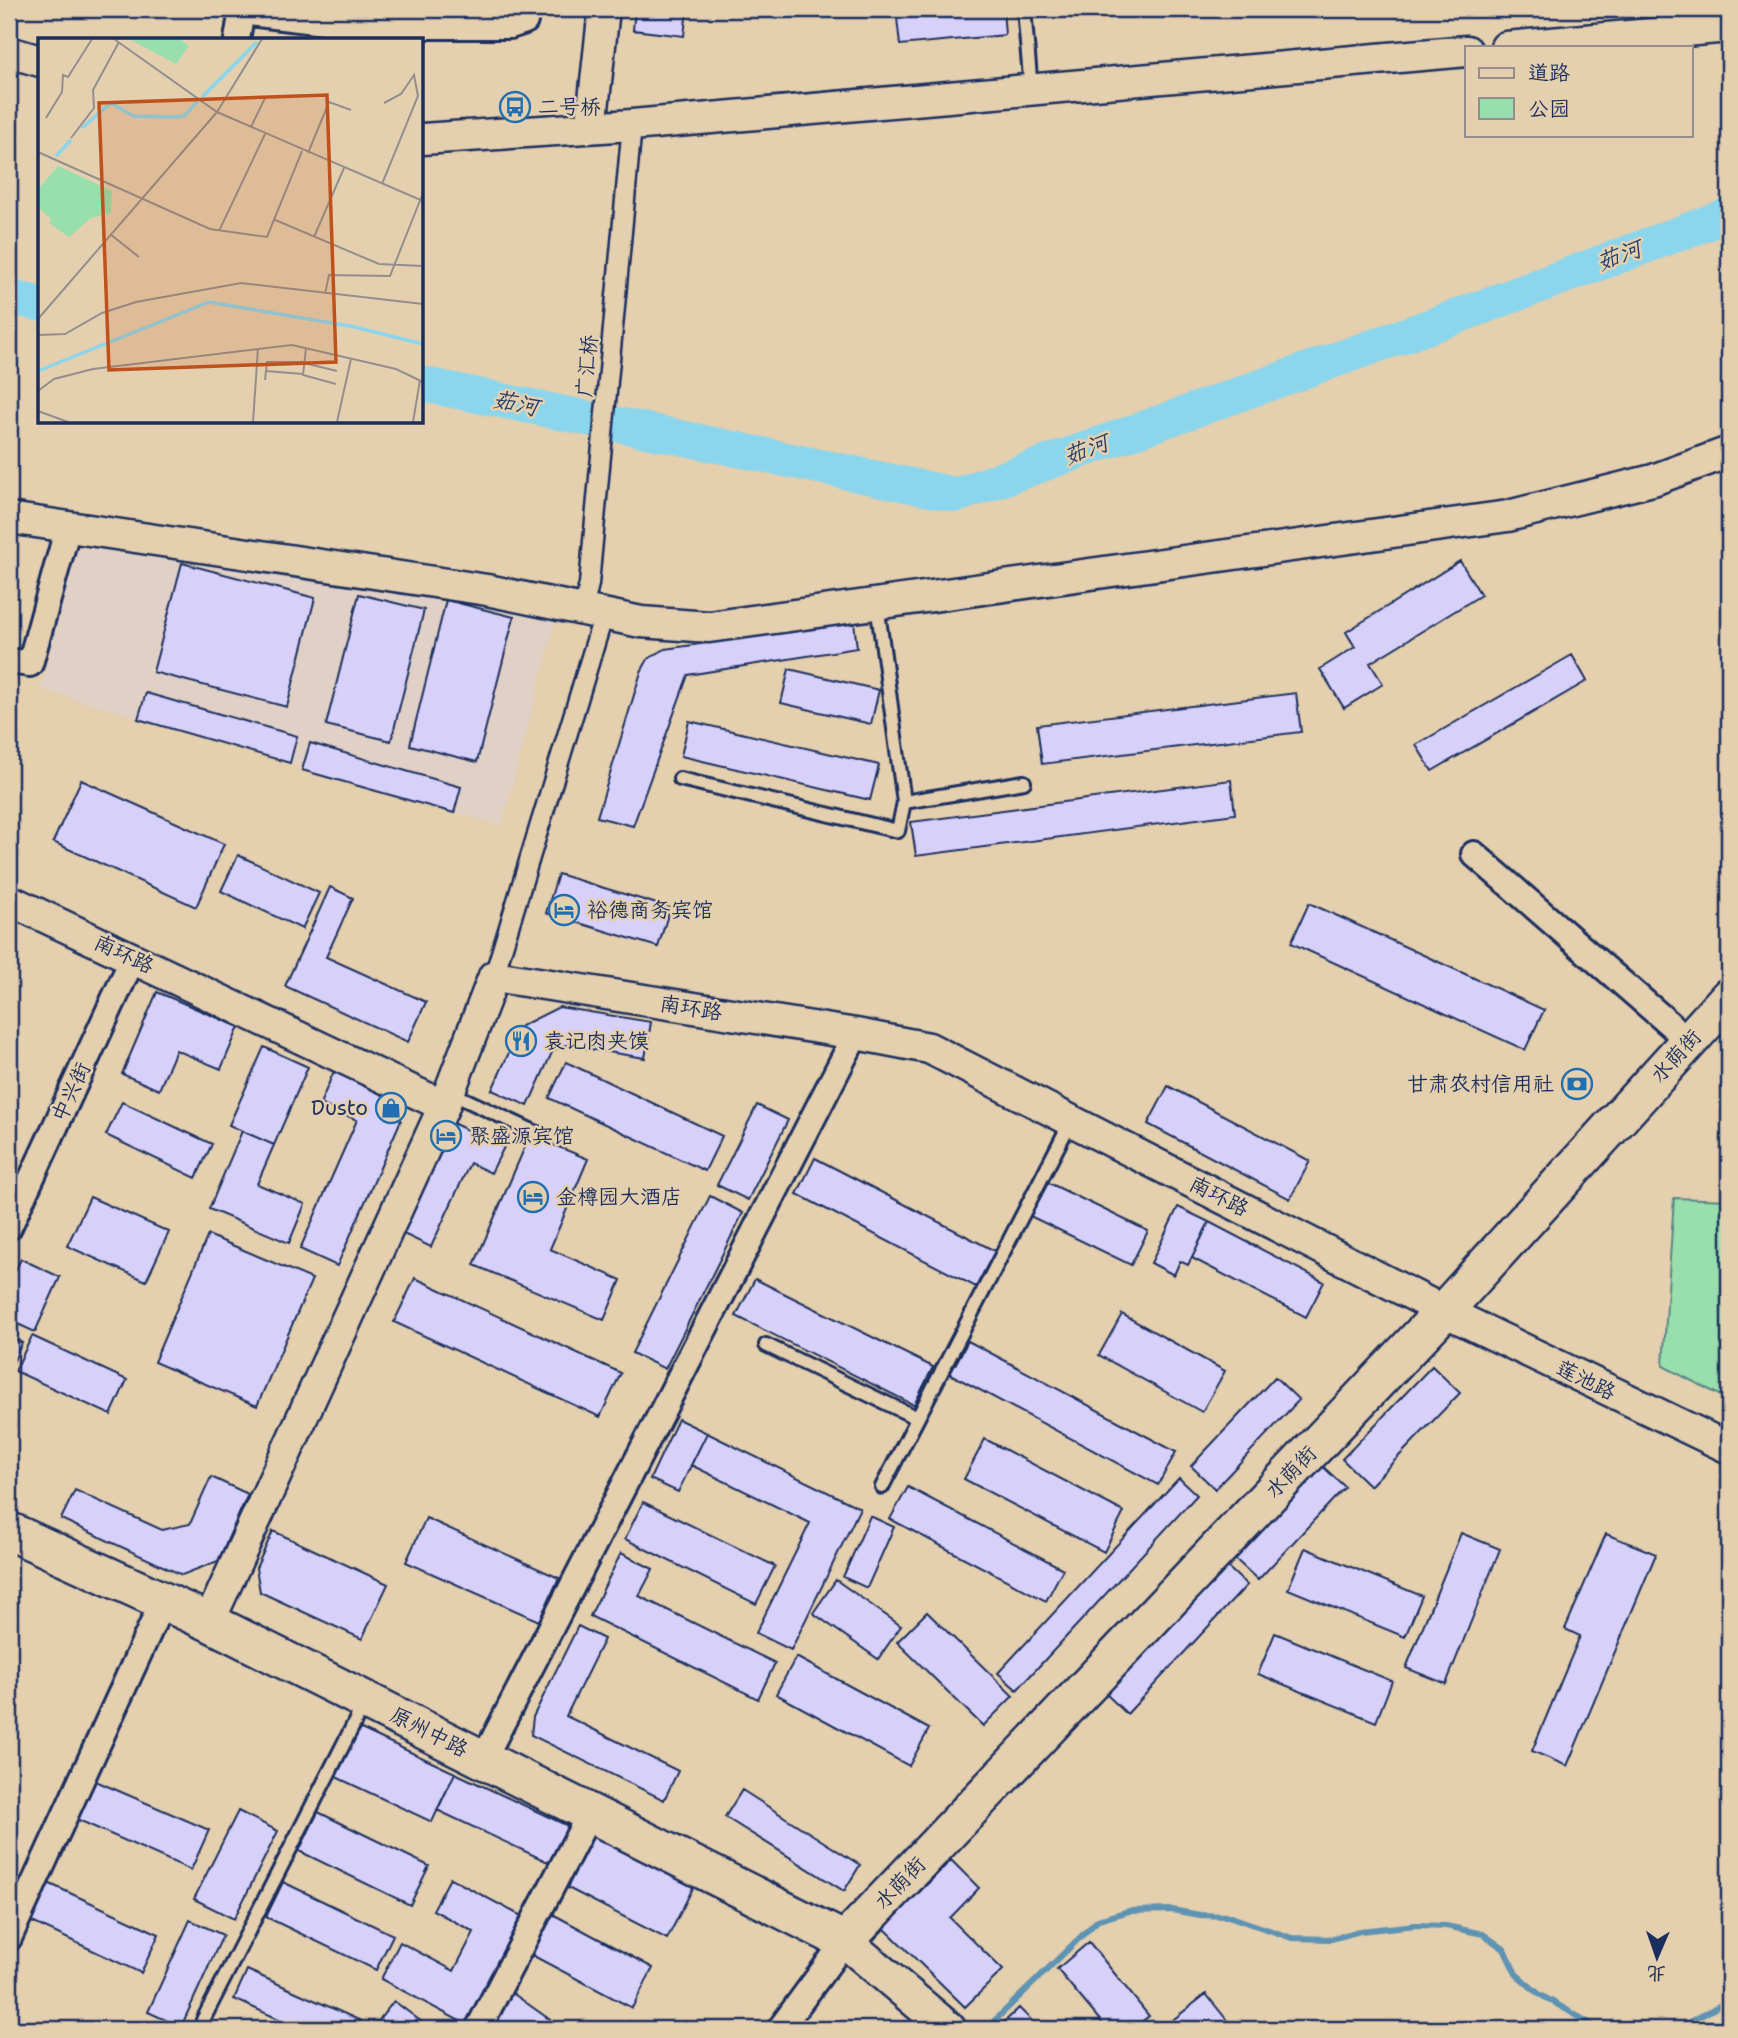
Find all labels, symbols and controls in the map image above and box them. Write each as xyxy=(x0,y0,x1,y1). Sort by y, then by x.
inset map xyxy=(38,38,424,424)
legend xyxy=(1465,46,1692,136)
text: 道路 xyxy=(1528,59,1570,87)
bus stop icon: 二号桥 xyxy=(498,90,532,124)
place label: 二号桥 xyxy=(538,93,601,121)
text: 公园 xyxy=(1528,95,1570,123)
water label: 茹河 xyxy=(1592,232,1650,277)
street label: 广汇桥 xyxy=(570,333,604,399)
water label: 茹河 xyxy=(490,384,546,423)
water label: 茹河 xyxy=(1059,426,1117,471)
hotel icon: 裕德商务宾馆 xyxy=(547,893,581,927)
place label: 裕德商务宾馆 xyxy=(587,896,713,924)
street label: 南环路 xyxy=(90,928,158,980)
street label: 南环路 xyxy=(658,989,724,1027)
street label: 水荫街 xyxy=(1645,1023,1707,1089)
restaurant icon: 袁记肉夹馍 xyxy=(504,1024,538,1058)
place label: 袁记肉夹馍 xyxy=(544,1027,649,1055)
street label: 中兴街 xyxy=(45,1058,97,1126)
bank icon: 甘肃农村信用社 xyxy=(1560,1067,1594,1101)
place label: 甘肃农村信用社 xyxy=(1407,1070,1554,1098)
shop icon: Dusto xyxy=(374,1091,408,1125)
place label: Dusto xyxy=(311,1094,368,1122)
hotel icon: 聚盛源宾馆 xyxy=(429,1119,463,1153)
place label: 聚盛源宾馆 xyxy=(469,1122,574,1150)
street label: 南环路 xyxy=(1185,1169,1253,1223)
hotel icon: 金樽园大酒店 xyxy=(516,1180,550,1214)
place label: 金樽园大酒店 xyxy=(556,1183,682,1211)
street label: 莲池路 xyxy=(1552,1354,1620,1406)
street label: 水荫街 xyxy=(1259,1440,1323,1504)
street label: 原州中路 xyxy=(385,1700,473,1764)
street label: 水荫街 xyxy=(868,1851,932,1915)
north arrow xyxy=(1622,1923,1692,1993)
text: 北 xyxy=(1646,1961,1666,1986)

